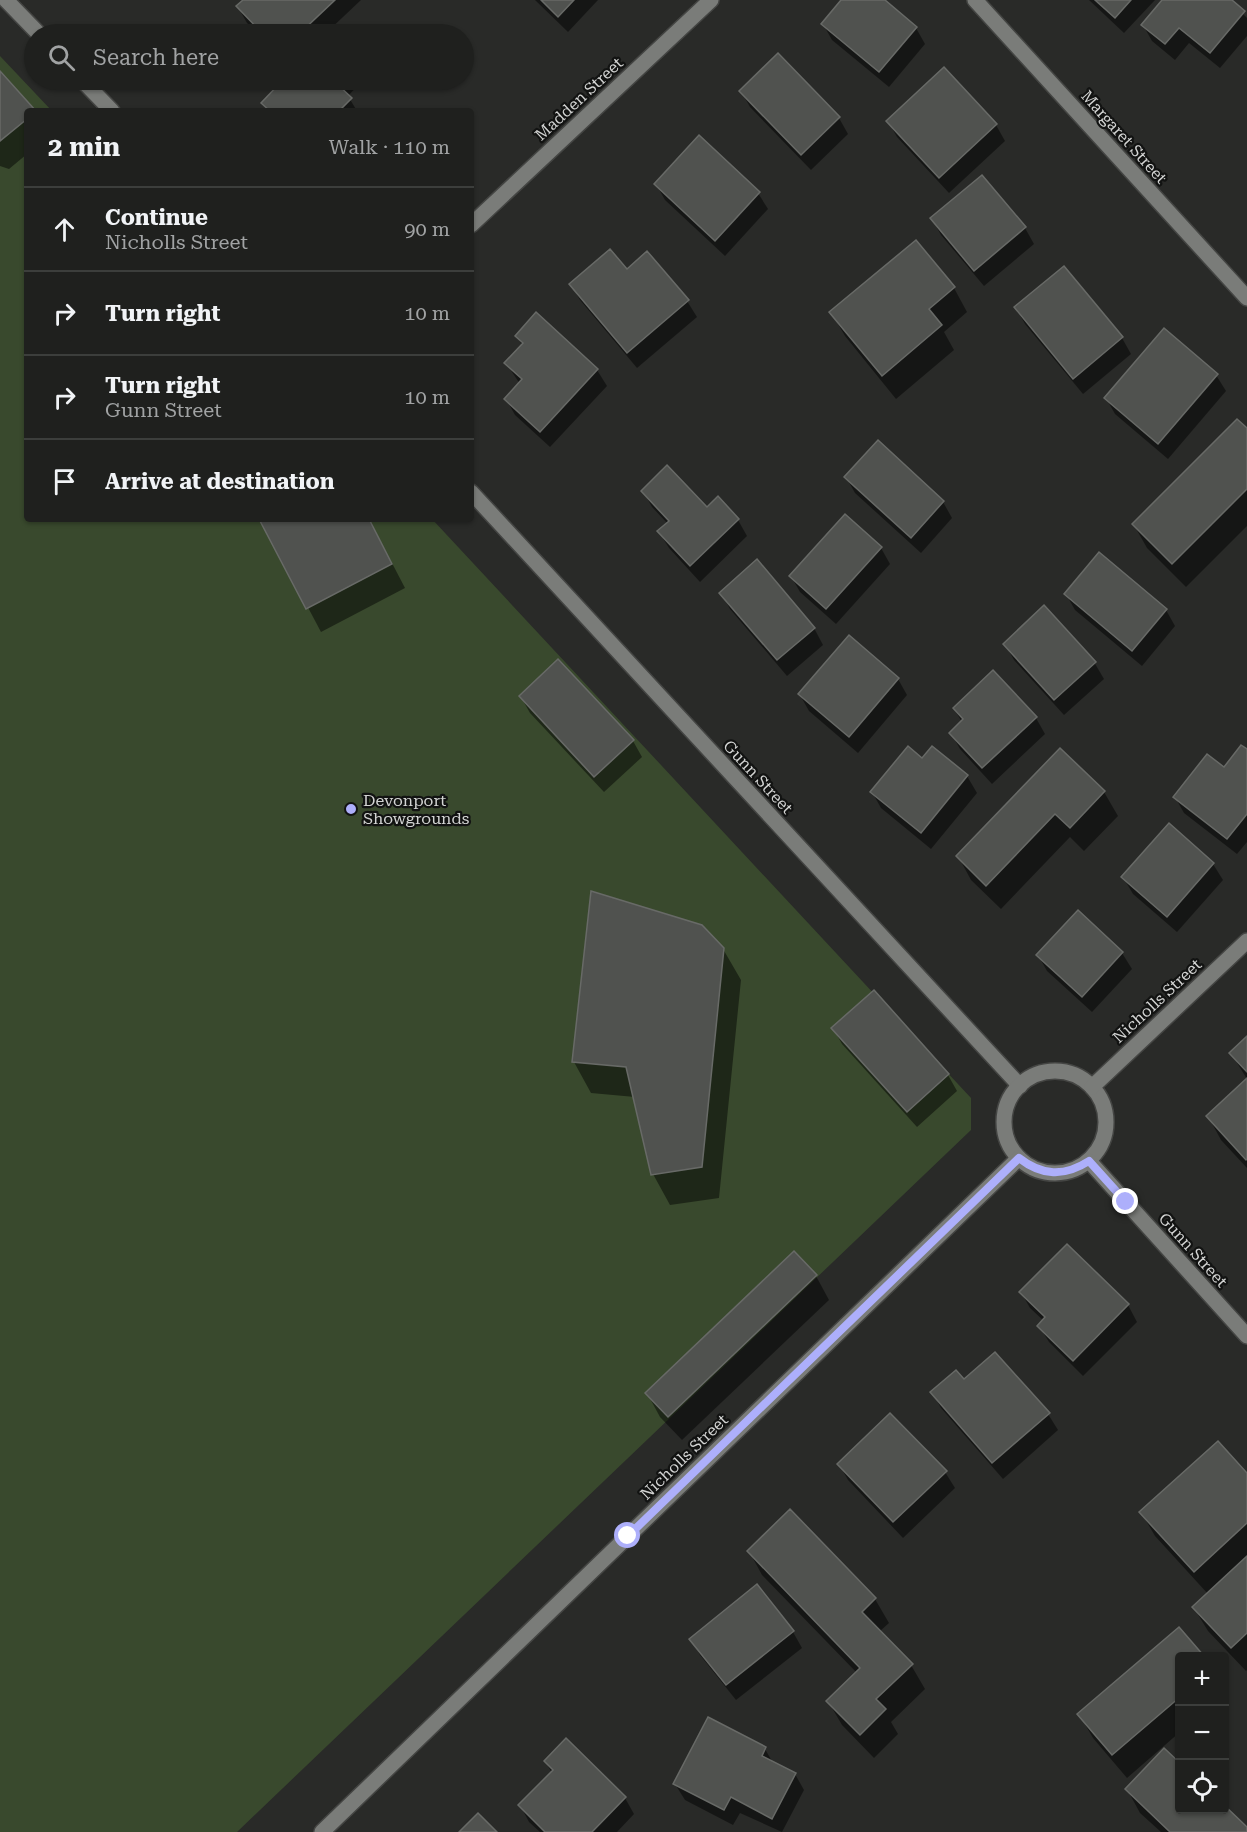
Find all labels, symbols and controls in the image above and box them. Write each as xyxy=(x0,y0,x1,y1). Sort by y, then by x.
search box xyxy=(24,24,474,90)
icon: search xyxy=(45,41,78,74)
text: Search here xyxy=(93,45,219,70)
street label: Madden Street xyxy=(531,53,627,145)
street label: Margaret Street xyxy=(1077,87,1171,187)
text: 2 min xyxy=(48,132,120,162)
text: Walk · 110 m xyxy=(329,135,450,159)
text: Continue xyxy=(105,205,208,230)
icon: ahead xyxy=(48,213,81,246)
text: 90 m xyxy=(404,217,450,241)
text: Nicholls Street xyxy=(105,230,248,254)
icon: right xyxy=(48,297,81,330)
text: Turn right xyxy=(105,301,220,326)
text: 10 m xyxy=(404,301,450,325)
text: Turn right xyxy=(105,373,220,398)
icon: right xyxy=(48,381,81,414)
text: 10 m xyxy=(404,385,450,409)
text: Gunn Street xyxy=(105,398,222,422)
icon: arrive xyxy=(48,465,81,498)
text: Arrive at destination xyxy=(105,469,334,494)
street label: Gunn Street xyxy=(719,736,797,818)
place label: Devonport Showgrounds xyxy=(363,791,470,828)
marker: Devonport Showgrounds xyxy=(344,802,358,816)
street label: Nicholls Street xyxy=(1109,955,1205,1047)
route end xyxy=(1112,1188,1138,1214)
street label: Gunn Street xyxy=(1155,1209,1231,1291)
street label: Nicholls Street xyxy=(636,1410,732,1504)
route start xyxy=(614,1522,640,1548)
map controls xyxy=(1175,1652,1229,1814)
button: + xyxy=(1175,1652,1229,1706)
button: − xyxy=(1175,1706,1229,1760)
button: locate xyxy=(1175,1760,1229,1814)

